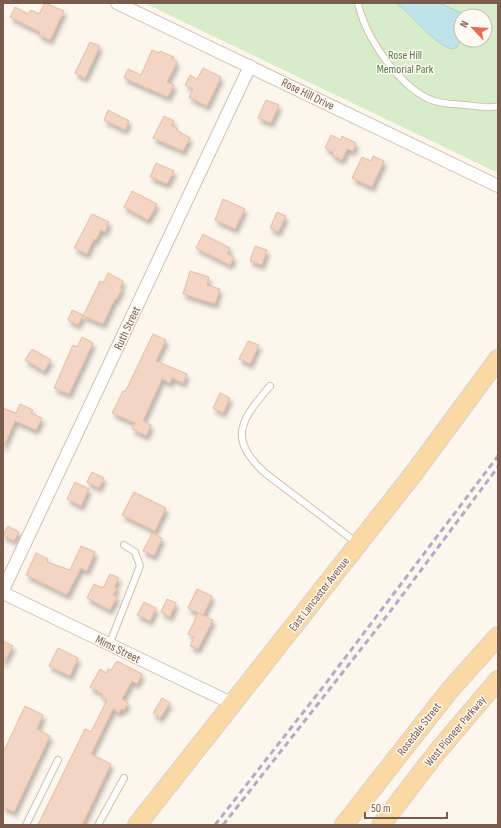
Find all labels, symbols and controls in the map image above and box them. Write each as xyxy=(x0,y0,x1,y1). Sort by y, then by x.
north arrow xyxy=(453,8,493,48)
text: N xyxy=(457,18,472,29)
park label: Rose Hill Memorial Park xyxy=(377,48,434,77)
street label: Rose Hill Drive xyxy=(279,75,337,114)
street label: Ruth Street xyxy=(111,304,144,352)
street label: East Lancaster Avenue xyxy=(286,554,353,634)
street label: Mims Street xyxy=(93,632,143,667)
street label: West Pioneer Parkway xyxy=(421,692,490,770)
street label: Rosedale Street xyxy=(394,699,445,759)
scale bar xyxy=(365,794,447,820)
text: 50 m xyxy=(371,801,391,816)

